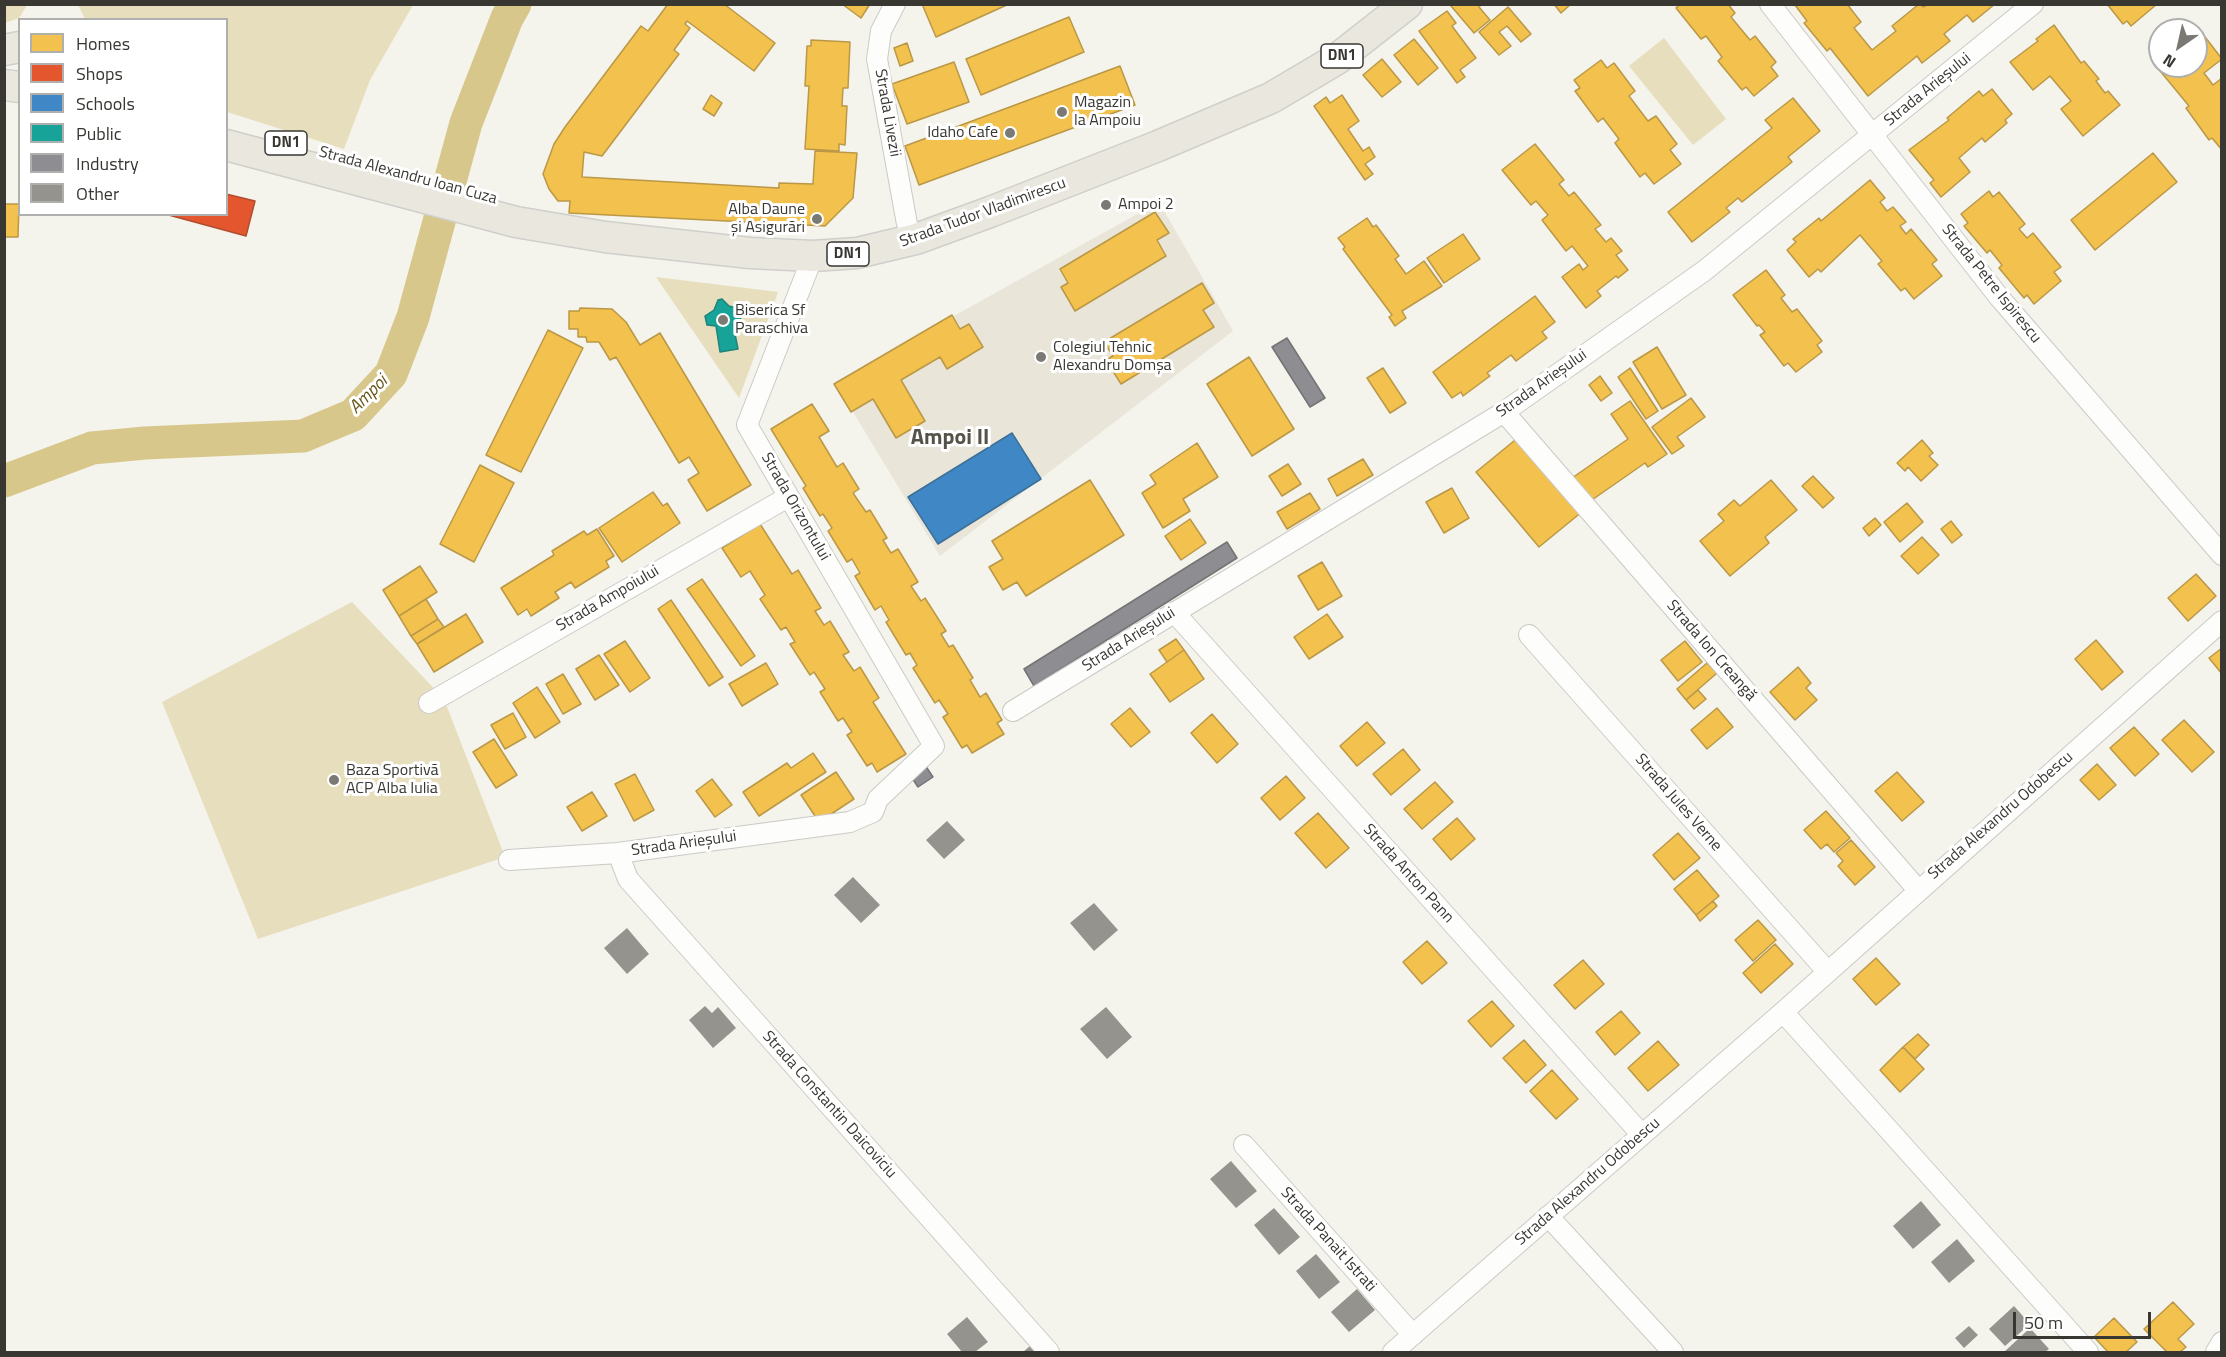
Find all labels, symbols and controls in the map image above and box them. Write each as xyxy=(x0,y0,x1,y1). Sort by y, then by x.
legend xyxy=(18,18,228,216)
north arrow xyxy=(2148,18,2208,78)
text: Homes xyxy=(76,30,130,57)
road number: DN1 xyxy=(1321,44,1363,68)
text: N xyxy=(2158,48,2180,74)
street label: Strada Arieșului xyxy=(1881,49,1975,131)
text: Shops xyxy=(76,60,123,87)
street label: Strada Livezii xyxy=(870,68,904,158)
text: Schools xyxy=(76,90,135,117)
place label: Magazin la Ampoiu xyxy=(1074,93,1141,131)
marker: Magazin la Ampoiu xyxy=(1055,105,1069,119)
text: Public xyxy=(76,120,122,147)
place label: Idaho Cafe xyxy=(927,123,998,143)
marker: Idaho Cafe xyxy=(1003,126,1017,140)
road number: DN1 xyxy=(265,131,307,155)
street label: Strada Alexandru Ioan Cuza xyxy=(317,143,499,209)
text: Industry xyxy=(76,150,139,177)
street label: Strada Tudor Vladimirescu xyxy=(897,174,1069,252)
text: Other xyxy=(76,180,119,207)
place label: Ampoi 2 xyxy=(1118,195,1174,215)
marker: Ampoi 2 xyxy=(1099,198,1113,212)
place label: Alba Daune și Asigurări xyxy=(728,200,805,238)
marker: Alba Daune și Asigurări xyxy=(810,212,824,226)
street label: Strada Petre Ispirescu xyxy=(1937,221,2045,347)
road number: DN1 xyxy=(827,242,869,266)
place label: Biserica Sf Paraschiva xyxy=(735,301,808,339)
marker: Biserica Sf Paraschiva xyxy=(716,313,730,327)
place label: Colegiul Tehnic Alexandru Domșa xyxy=(1053,338,1172,376)
street label: Strada Arieșului xyxy=(1493,346,1591,422)
marker: Colegiul Tehnic Alexandru Domșa xyxy=(1034,350,1048,364)
water label: Ampoi xyxy=(345,371,393,419)
district label: Ampoi II xyxy=(911,426,989,452)
street label: Strada Orizontului xyxy=(756,450,834,564)
street label: Strada Ampoiului xyxy=(553,562,663,636)
street label: Strada Ion Creangă xyxy=(1662,597,1760,705)
street label: Strada Arieșului xyxy=(1079,604,1179,676)
street label: Strada Alexandru Odobescu xyxy=(1925,748,2077,884)
street label: Strada Jules Verne xyxy=(1631,750,1725,856)
place label: Baza Sportivă ACP Alba Iulia xyxy=(346,761,439,799)
marker: Baza Sportivă ACP Alba Iulia xyxy=(327,773,341,787)
street label: Strada Anton Pann xyxy=(1359,821,1457,927)
street label: Strada Arieșului xyxy=(630,827,738,861)
street label: Strada Constantin Daicoviciu xyxy=(758,1027,900,1183)
street label: Strada Alexandru Odobescu xyxy=(1512,1114,1664,1250)
street label: Strada Panait Istrati xyxy=(1276,1184,1380,1296)
scale bar xyxy=(2016,1300,2154,1338)
text: 50 m xyxy=(2024,1309,2063,1336)

